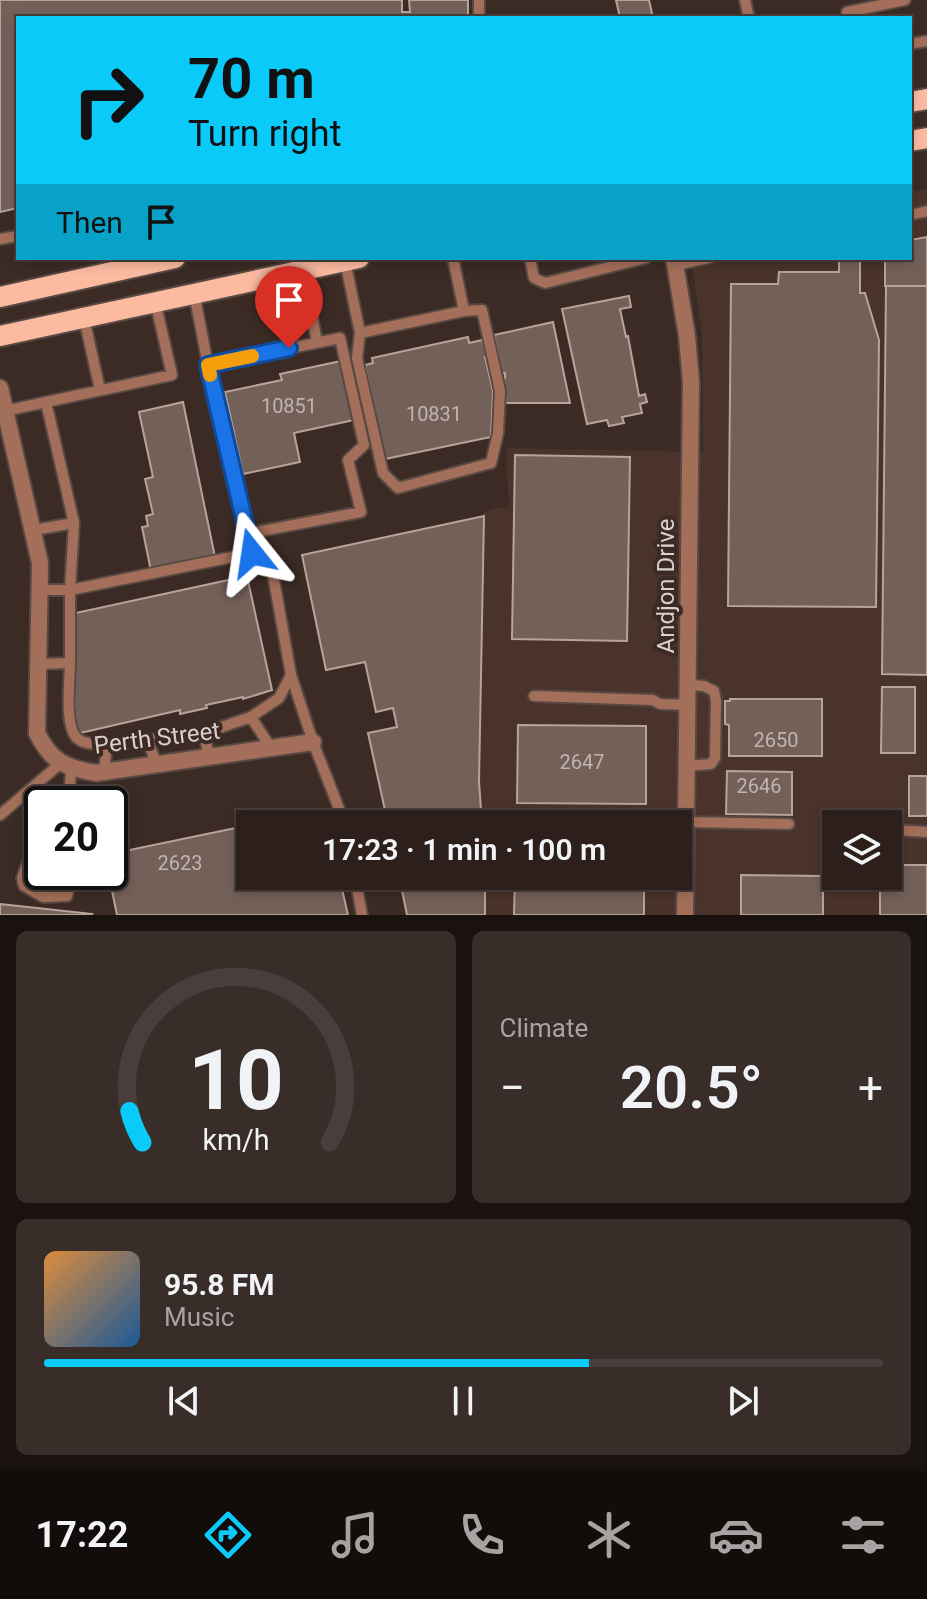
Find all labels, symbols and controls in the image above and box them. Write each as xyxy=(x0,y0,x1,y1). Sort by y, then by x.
text: 70 m xyxy=(188,46,315,112)
icon: right xyxy=(56,48,160,152)
text: Turn right xyxy=(188,113,341,155)
icon: arrive xyxy=(139,200,183,244)
text: Then xyxy=(56,205,123,240)
pin xyxy=(255,266,323,348)
icon: arrive xyxy=(267,278,311,322)
house number: 10851 xyxy=(261,394,317,418)
house number: 10831 xyxy=(406,402,462,426)
position arrow xyxy=(210,511,294,595)
street label: Andjon Drive xyxy=(652,519,680,654)
street label: Perth Street xyxy=(92,716,222,760)
house number: 2650 xyxy=(754,728,798,752)
house number: 2647 xyxy=(560,750,604,774)
house number: 2646 xyxy=(737,774,781,798)
speed limit sign: 20 xyxy=(24,786,128,890)
map controls xyxy=(822,810,902,890)
button: layers xyxy=(822,810,902,890)
text: 17:23 · 1 min · 100 m xyxy=(322,832,606,867)
house number: 2623 xyxy=(158,851,202,875)
text: Climate xyxy=(500,1013,588,1043)
text: 10 xyxy=(188,1032,283,1129)
text: 20.5° xyxy=(620,1052,763,1123)
text: − xyxy=(500,1062,525,1114)
text: + xyxy=(858,1062,883,1114)
text: km/h xyxy=(202,1123,269,1157)
text: 95.8 FM xyxy=(164,1267,275,1302)
text: Music xyxy=(164,1302,234,1332)
icon: previous xyxy=(162,1379,206,1423)
icon: pause xyxy=(441,1379,485,1423)
icon: next xyxy=(721,1379,765,1423)
icon: directions xyxy=(200,1507,256,1563)
icon: music xyxy=(327,1507,383,1563)
icon: phone xyxy=(454,1507,510,1563)
icon: climate xyxy=(581,1507,637,1563)
icon: car xyxy=(708,1507,764,1563)
icon: filters xyxy=(835,1507,891,1563)
text: 17:22 xyxy=(36,1514,128,1556)

